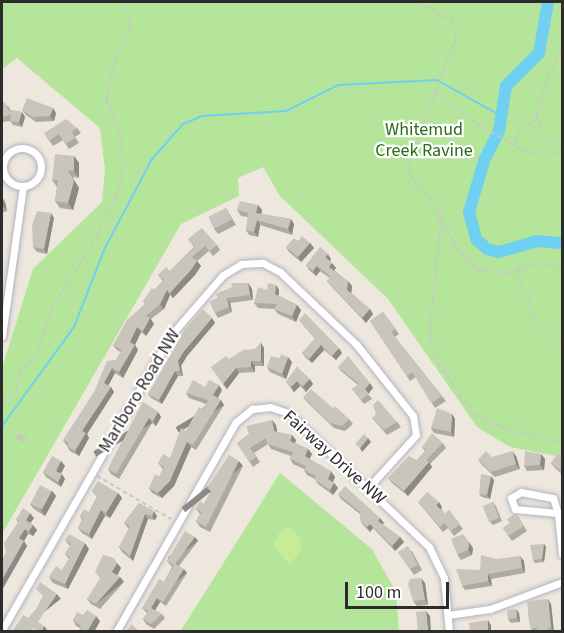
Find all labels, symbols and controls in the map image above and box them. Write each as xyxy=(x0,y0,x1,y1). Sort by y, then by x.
park label: Whitemud Creek Ravine xyxy=(375,120,473,162)
street label: Marlboro Road NW xyxy=(95,325,185,457)
street label: Fairway Drive NW xyxy=(278,406,390,510)
scale bar xyxy=(348,570,452,608)
text: 100 m xyxy=(356,580,401,605)

